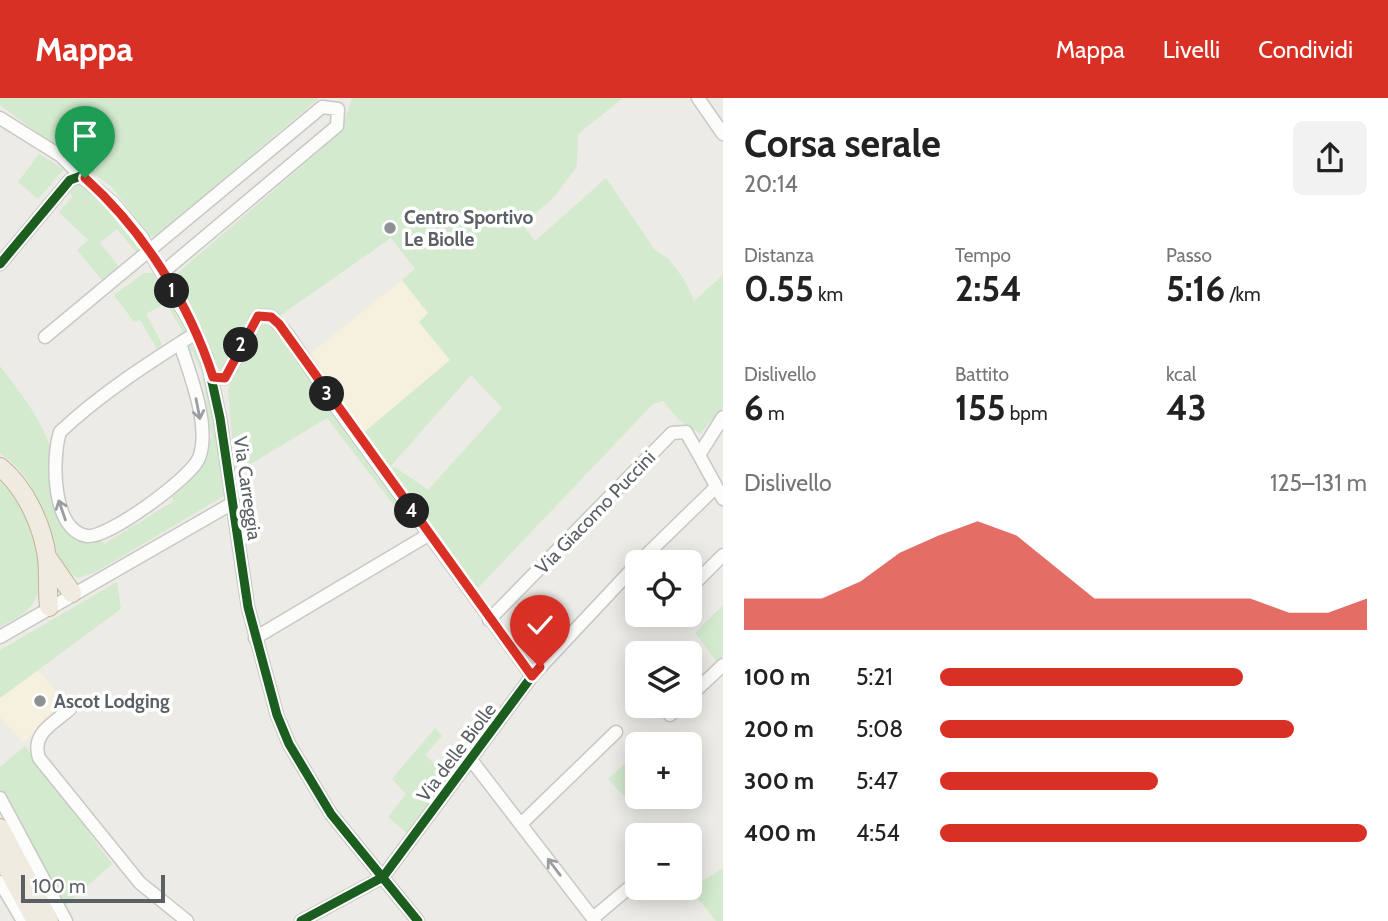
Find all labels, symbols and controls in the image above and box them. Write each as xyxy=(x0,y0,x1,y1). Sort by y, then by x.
text: Mappa xyxy=(35,29,133,69)
text: Mappa xyxy=(1056,35,1125,64)
text: Livelli xyxy=(1163,35,1220,64)
text: Condividi xyxy=(1258,35,1353,64)
pin xyxy=(55,106,115,178)
icon: arrive xyxy=(66,117,104,155)
text: Corsa serale xyxy=(744,120,941,167)
button: share xyxy=(1293,121,1367,195)
text: 20:14 xyxy=(744,170,798,198)
place label: Centro Sportivo Le Biolle xyxy=(404,206,534,251)
marker: Centro Sportivo Le Biolle xyxy=(382,220,398,236)
text: Distanza xyxy=(744,244,814,267)
text: Tempo xyxy=(955,244,1011,267)
text: Passo xyxy=(1166,244,1212,267)
text: 0.55 xyxy=(744,267,814,310)
text: 2:54 xyxy=(955,267,1022,310)
text: 5:16 xyxy=(1166,267,1225,310)
pin: 1 xyxy=(154,274,190,308)
text: 1 xyxy=(168,279,175,302)
text: km xyxy=(814,283,843,306)
text: /km xyxy=(1225,283,1261,306)
pin: 2 xyxy=(224,328,258,362)
text: 2 xyxy=(235,333,246,356)
text: Dislivello xyxy=(744,363,816,386)
text: Battito xyxy=(955,363,1009,386)
text: kcal xyxy=(1166,363,1196,386)
pin: 3 xyxy=(310,376,344,412)
text: 3 xyxy=(321,382,332,405)
text: 6 xyxy=(744,386,764,429)
text: 155 xyxy=(955,386,1006,429)
text: 43 xyxy=(1166,386,1207,429)
one-way arrow xyxy=(192,397,206,420)
text: m xyxy=(764,402,785,425)
text: bpm xyxy=(1006,402,1048,425)
street label: Via Carreggia xyxy=(229,435,266,541)
street label: Via Giacomo Puccini xyxy=(531,446,660,579)
text: Dislivello xyxy=(744,469,832,497)
text: 125–131 m xyxy=(1270,469,1367,497)
pin: 4 xyxy=(394,494,430,528)
one-way arrow xyxy=(55,499,67,521)
text: 4 xyxy=(406,499,417,522)
map controls xyxy=(625,550,702,900)
button: locate xyxy=(625,550,702,627)
pin xyxy=(510,595,570,667)
icon: check xyxy=(521,606,559,644)
button: layers xyxy=(625,641,702,718)
text: 100 m xyxy=(744,663,810,691)
text: 5:21 xyxy=(856,663,893,691)
place label: Ascot Lodging xyxy=(54,690,170,713)
marker: Ascot Lodging xyxy=(32,693,48,709)
street label: Via delle Biolle xyxy=(412,698,501,806)
text: 200 m xyxy=(744,715,814,743)
text: 5:08 xyxy=(856,715,903,743)
button: + xyxy=(625,732,702,809)
text: 300 m xyxy=(744,767,814,795)
text: 5:47 xyxy=(856,767,898,795)
text: 400 m xyxy=(744,819,816,847)
text: 4:54 xyxy=(856,819,900,847)
button: − xyxy=(625,823,702,900)
one-way arrow xyxy=(546,858,561,876)
scale bar xyxy=(21,872,164,904)
text: 100 m xyxy=(32,875,86,898)

